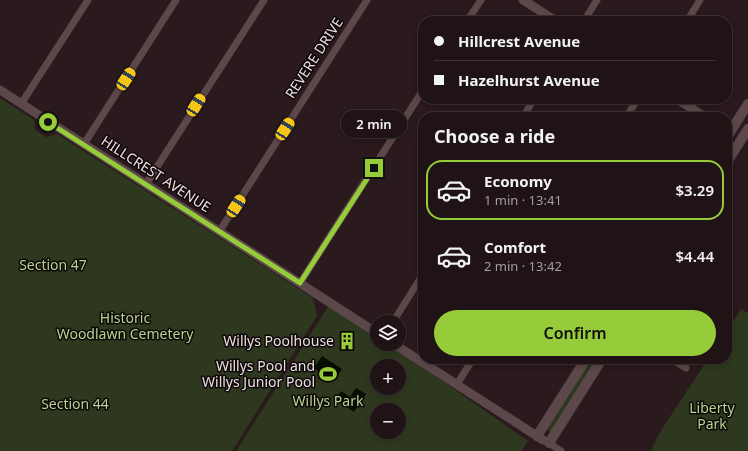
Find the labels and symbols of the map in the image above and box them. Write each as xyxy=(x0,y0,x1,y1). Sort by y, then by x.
street label: REVERE DRIVE xyxy=(280,14,347,102)
car xyxy=(114,66,138,92)
car xyxy=(185,92,207,118)
callout: 2 min xyxy=(341,110,407,138)
route start xyxy=(39,113,57,131)
car xyxy=(273,116,297,142)
street label: HILLCREST AVENUE xyxy=(98,131,215,216)
route end xyxy=(365,159,383,177)
car xyxy=(224,193,248,219)
park label: Section 47 xyxy=(19,255,87,274)
park label: Historic Woodlawn Cemetery xyxy=(57,308,194,343)
place label: Willys Poolhouse xyxy=(223,331,334,350)
building icon: Willys Poolhouse xyxy=(337,331,357,351)
place label: Willys Pool and Willys Junior Pool xyxy=(202,356,315,391)
sports icon: Willys Pool and Willys Junior Pool xyxy=(318,364,338,384)
park label: Willys Park xyxy=(293,391,364,410)
park label: Section 44 xyxy=(41,394,109,413)
park label: Liberty Park xyxy=(689,398,736,433)

